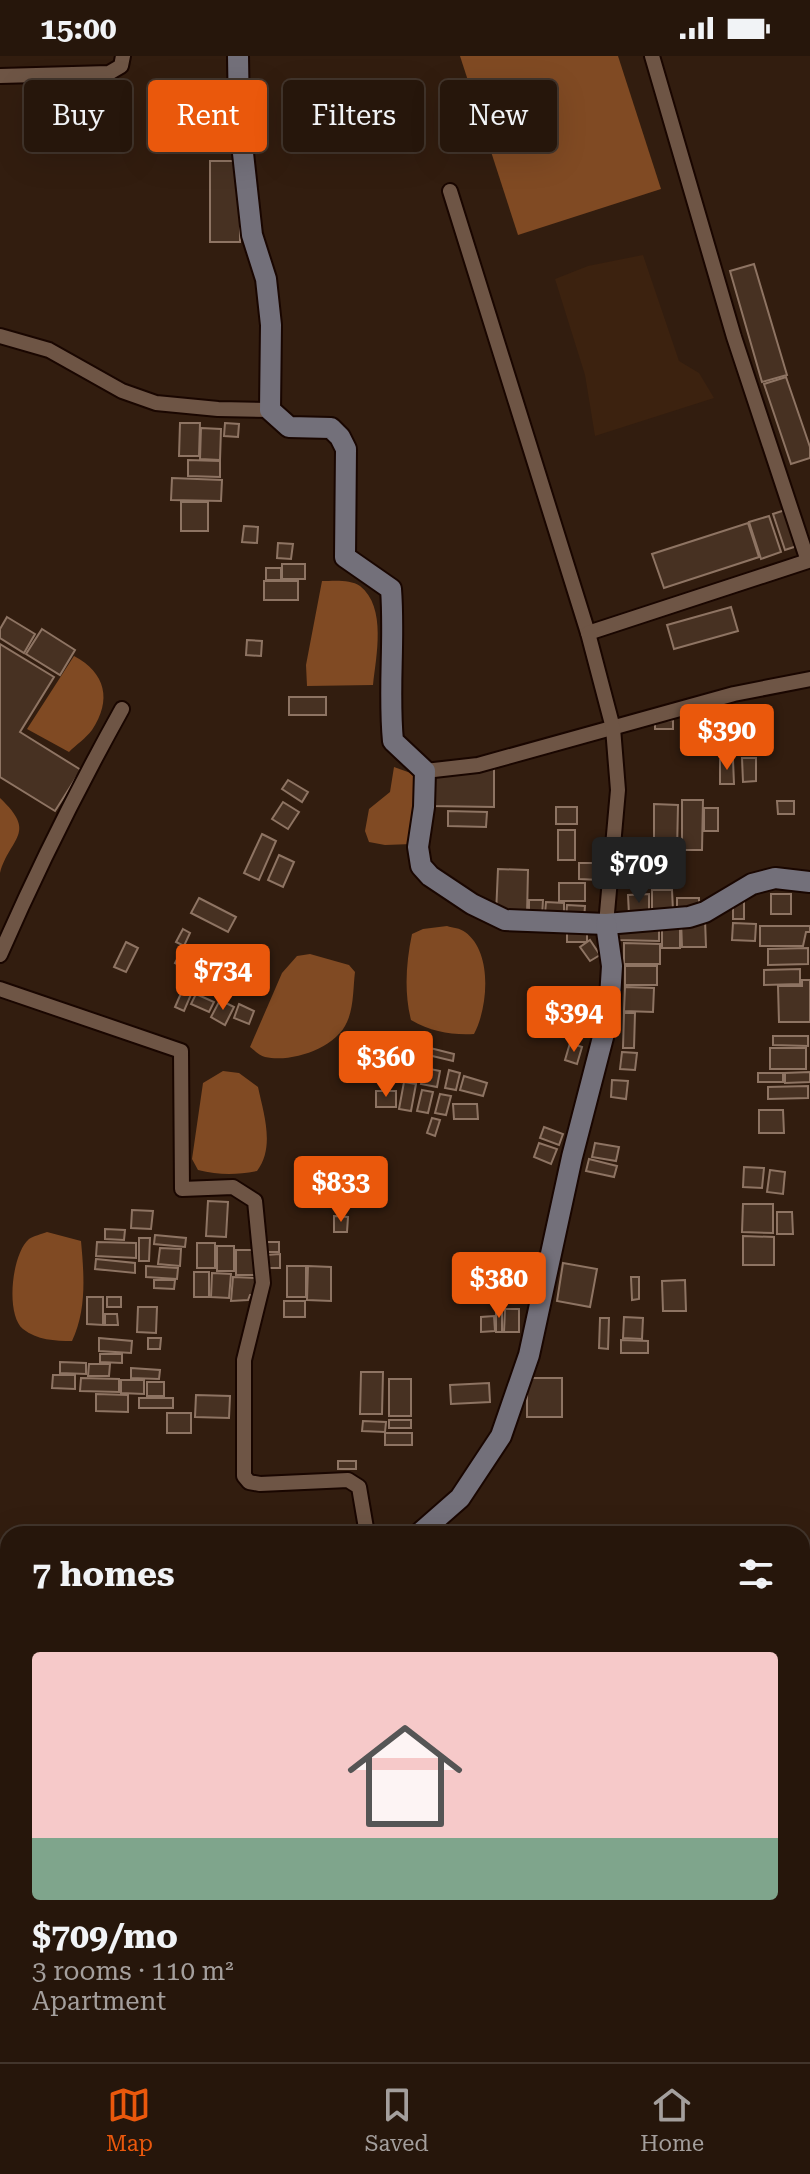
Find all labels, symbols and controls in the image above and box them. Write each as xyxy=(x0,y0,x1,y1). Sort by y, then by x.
text: 15:00 xyxy=(40,11,117,46)
chip: Buy xyxy=(24,80,132,152)
chip: Rent xyxy=(148,80,267,152)
chip: Filters xyxy=(283,80,424,152)
chip: New xyxy=(440,80,557,152)
pin: $390 xyxy=(680,704,774,772)
text: $390 xyxy=(698,715,756,745)
pin: $709 xyxy=(592,837,686,905)
text: $709 xyxy=(610,848,668,878)
pin: $734 xyxy=(176,944,270,1012)
text: $734 xyxy=(194,955,252,985)
pin: $394 xyxy=(527,986,621,1054)
text: $394 xyxy=(545,997,603,1027)
pin: $360 xyxy=(339,1031,433,1099)
text: $360 xyxy=(357,1042,415,1072)
pin: $833 xyxy=(294,1156,388,1224)
text: $833 xyxy=(312,1167,370,1197)
pin: $380 xyxy=(452,1252,546,1320)
text: $380 xyxy=(470,1263,528,1293)
icon: filters xyxy=(734,1552,778,1596)
text: 7 homes xyxy=(32,1554,175,1594)
icon: home xyxy=(333,1704,477,1848)
text: $709/mo xyxy=(32,1916,178,1956)
text: 3 rooms · 110 m² xyxy=(32,1956,234,1986)
text: Apartment xyxy=(32,1986,166,2016)
tab: Map xyxy=(106,2083,153,2156)
tab: Saved xyxy=(365,2083,429,2156)
tab: Home xyxy=(640,2083,704,2156)

